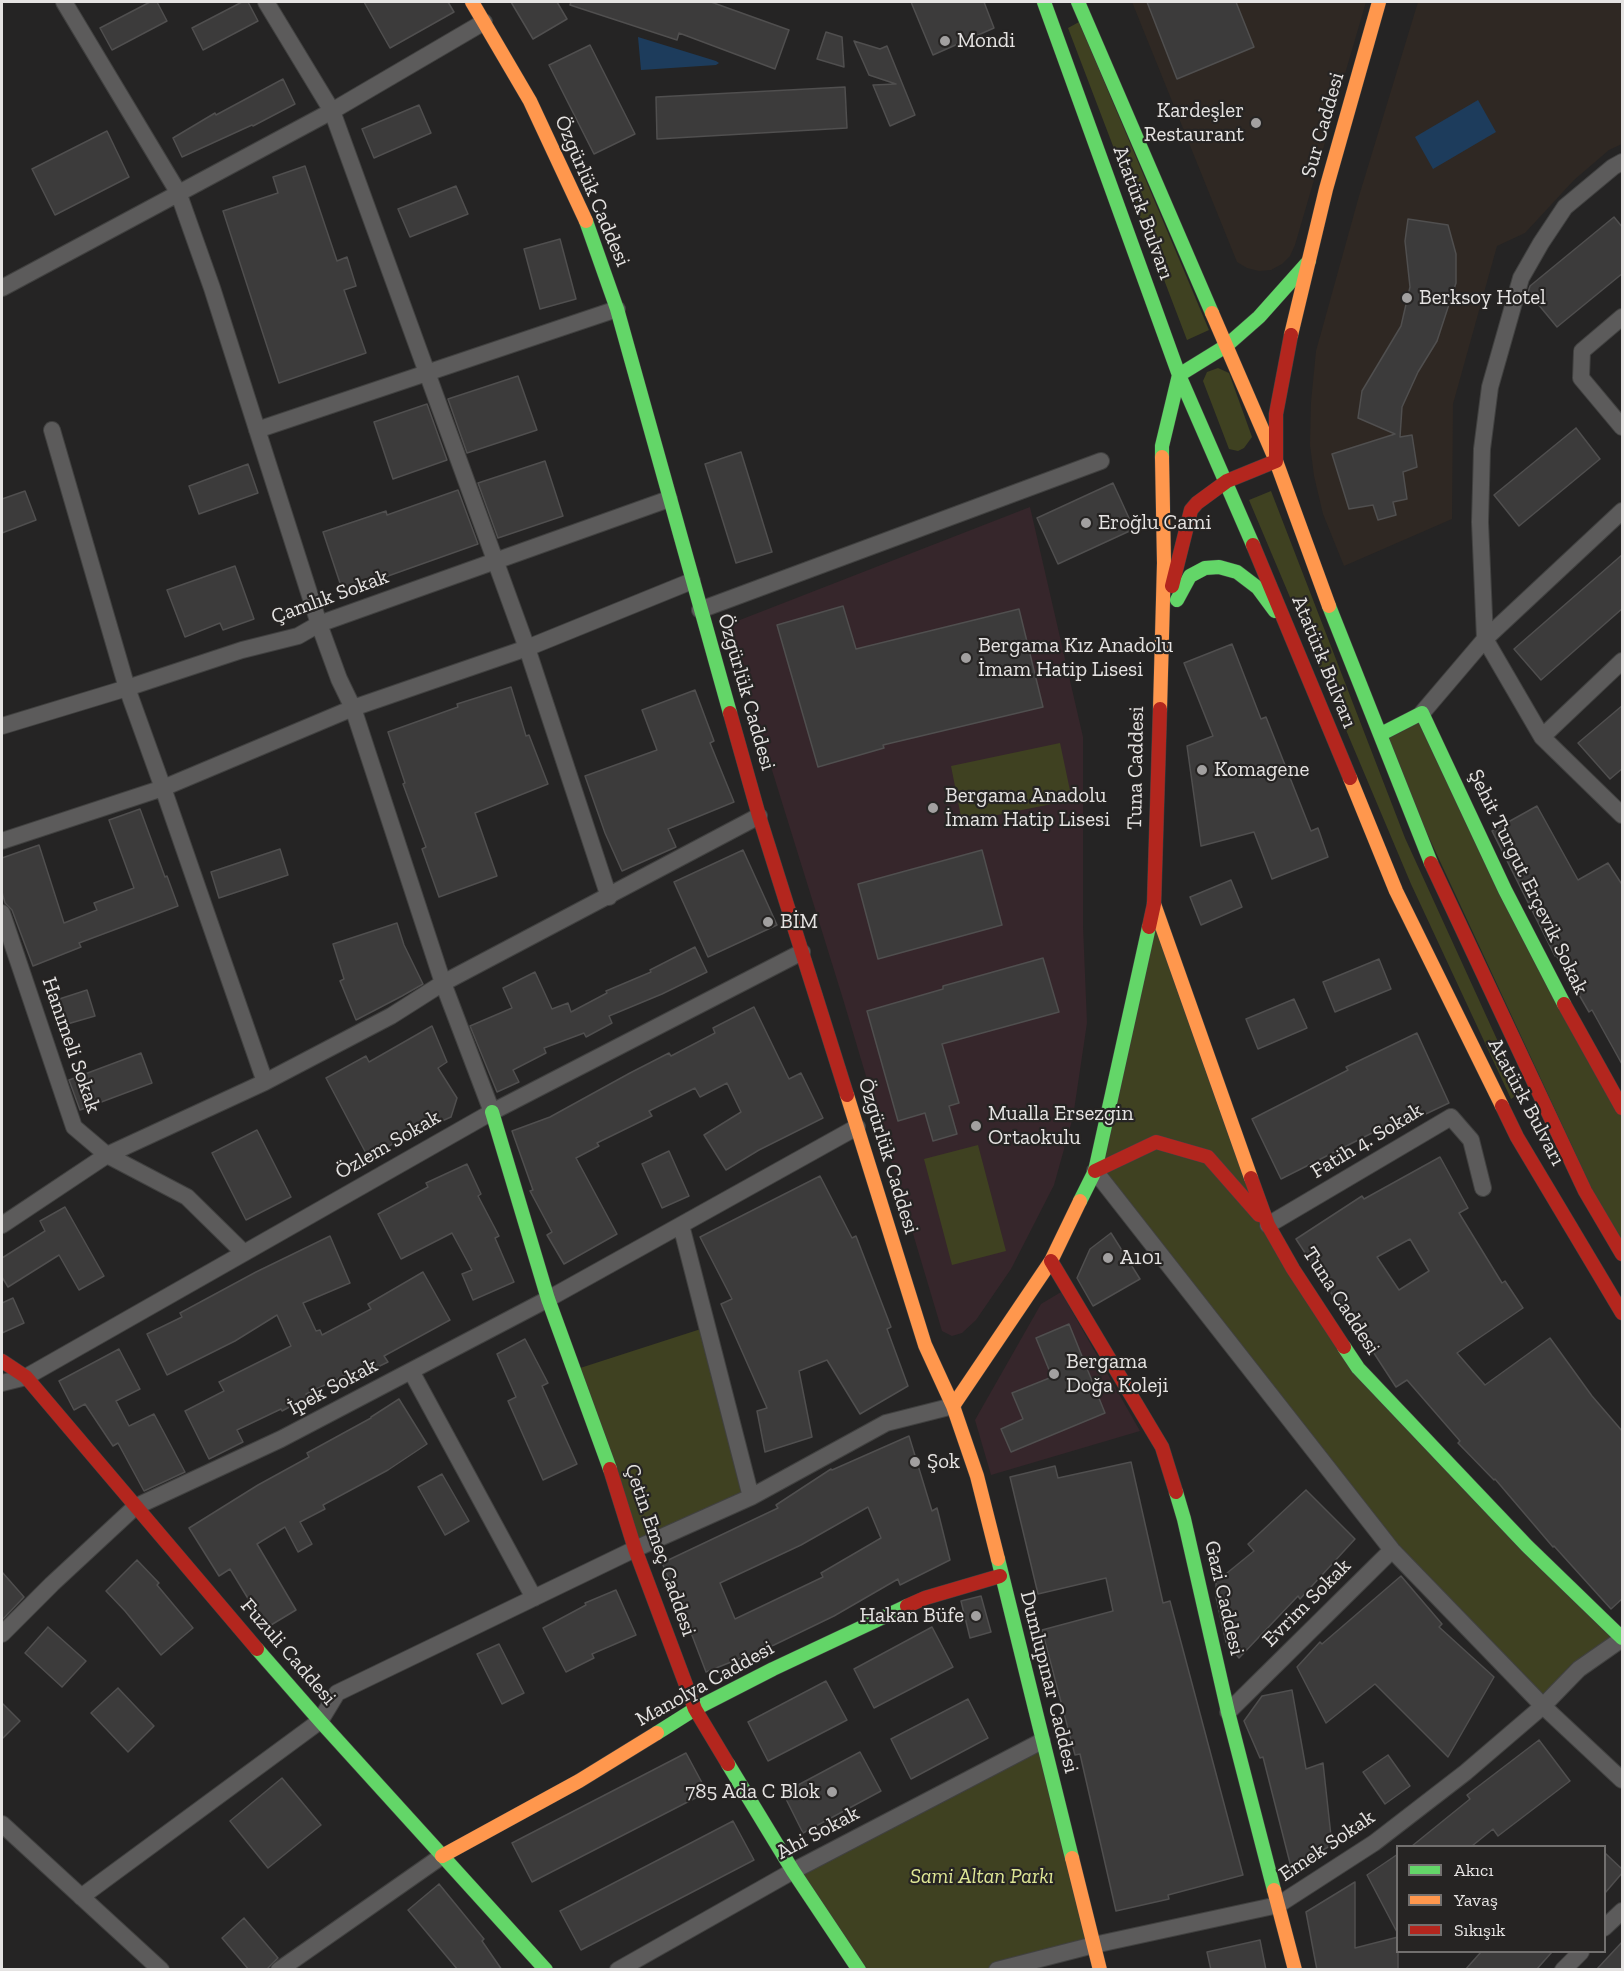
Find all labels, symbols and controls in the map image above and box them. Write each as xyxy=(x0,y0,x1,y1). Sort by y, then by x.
place label: Mondi xyxy=(957,28,1015,54)
marker: Mondi xyxy=(938,34,952,48)
street label: Sur Caddesi xyxy=(1296,69,1350,181)
place label: Kardeşler Restaurant xyxy=(1144,98,1244,148)
street label: Özgürlük Caddesi xyxy=(549,112,635,270)
marker: Kardeşler Restaurant xyxy=(1249,116,1263,130)
street label: Atatürk Bulvarı xyxy=(1107,143,1179,283)
place label: Berksoy Hotel xyxy=(1419,285,1546,311)
marker: Berksoy Hotel xyxy=(1400,291,1414,305)
place label: Eroğlu Cami xyxy=(1098,510,1211,536)
marker: Eroğlu Cami xyxy=(1079,516,1093,530)
street label: Çamlık Sokak xyxy=(268,564,392,630)
street label: Atatürk Bulvarı xyxy=(1286,592,1362,732)
street label: Özgürlük Caddesi xyxy=(712,611,780,773)
place label: Bergama Kız Anadolu İmam Hatip Lisesi xyxy=(978,633,1173,683)
marker: Bergama Kız Anadolu İmam Hatip Lisesi xyxy=(959,651,973,665)
street label: Tuna Caddesi xyxy=(1122,706,1150,830)
place label: Komagene xyxy=(1214,757,1309,783)
marker: Komagene xyxy=(1195,763,1209,777)
street label: Şehit Turgut Erçevik Sokak xyxy=(1462,765,1594,999)
place label: Bergama Anadolu İmam Hatip Lisesi xyxy=(945,783,1110,833)
marker: Bergama Anadolu İmam Hatip Lisesi xyxy=(926,801,940,815)
place label: BİM xyxy=(780,909,818,935)
marker: BİM xyxy=(761,915,775,929)
street label: Hanımeli Sokak xyxy=(36,974,106,1116)
street label: Atatürk Bulvarı xyxy=(1482,1034,1570,1170)
street label: Özgürlük Caddesi xyxy=(852,1075,924,1237)
street label: Fatih 4. Sokak xyxy=(1306,1098,1428,1184)
place label: Mualla Ersezgin Ortaokulu xyxy=(988,1101,1134,1151)
street label: Özlem Sokak xyxy=(331,1105,445,1185)
marker: Mualla Ersezgin Ortaokulu xyxy=(969,1119,983,1133)
street label: Tuna Caddesi xyxy=(1297,1242,1385,1360)
place label: A101 xyxy=(1120,1245,1162,1271)
marker: A101 xyxy=(1101,1251,1115,1265)
place label: Bergama Doğa Koleji xyxy=(1066,1349,1168,1399)
street label: İpek Sokak xyxy=(284,1353,382,1421)
marker: Bergama Doğa Koleji xyxy=(1047,1367,1061,1381)
place label: Şok xyxy=(927,1449,960,1475)
marker: Şok xyxy=(908,1455,922,1469)
street label: Çetin Emeç Caddesi xyxy=(619,1461,701,1639)
street label: Gazi Caddesi xyxy=(1199,1538,1249,1658)
street label: Evrim Sokak xyxy=(1258,1554,1356,1652)
street label: Dumlupınar Caddesi xyxy=(1014,1588,1084,1776)
street label: Fuzuli Caddesi xyxy=(235,1594,341,1710)
place label: Hakan Büfe xyxy=(859,1603,964,1629)
marker: Hakan Büfe xyxy=(969,1609,983,1623)
street label: Manolya Caddesi xyxy=(632,1636,778,1732)
place label: 785 Ada C Blok xyxy=(685,1779,820,1805)
marker: 785 Ada C Blok xyxy=(825,1785,839,1799)
street label: Ahi Sokak xyxy=(772,1801,864,1865)
street label: Emek Sokak xyxy=(1274,1805,1380,1887)
legend xyxy=(1396,1845,1606,1953)
text: Akıcı xyxy=(1454,1859,1493,1881)
park label: Sami Altan Parkı xyxy=(910,1864,1054,1890)
text: Yavaş xyxy=(1454,1889,1498,1911)
text: Sıkışık xyxy=(1454,1919,1505,1941)

